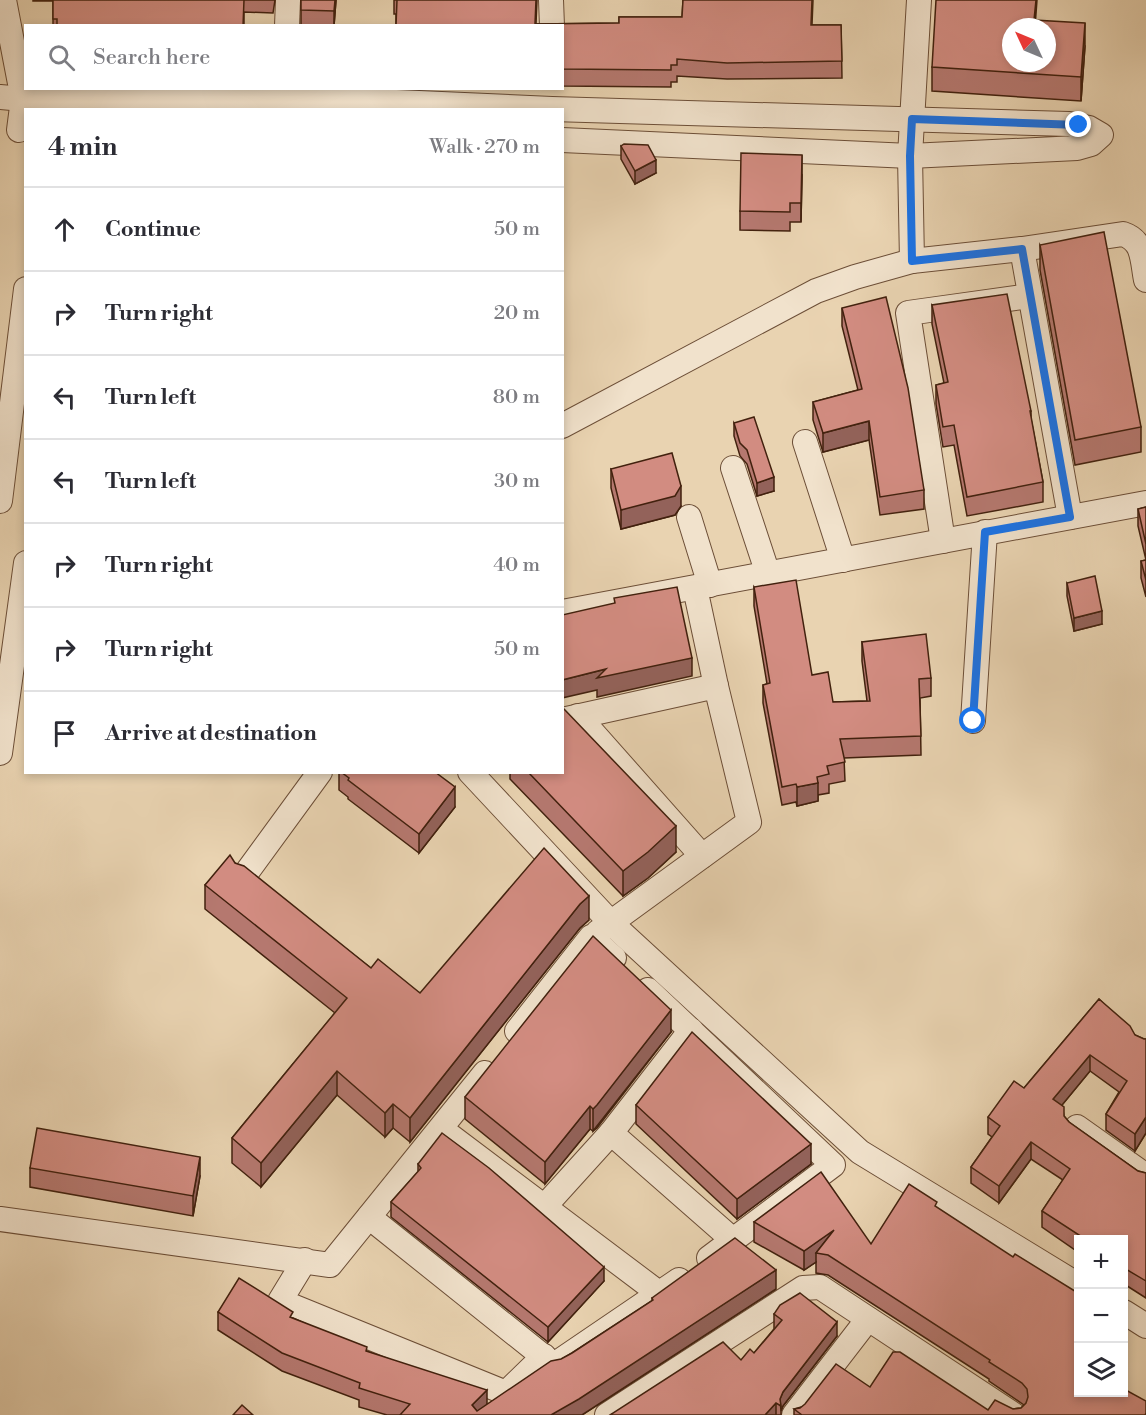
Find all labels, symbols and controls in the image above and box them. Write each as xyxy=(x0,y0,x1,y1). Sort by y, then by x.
north arrow xyxy=(1002,18,1056,72)
search box xyxy=(24,24,564,90)
icon: search xyxy=(45,41,78,74)
text: Search here xyxy=(93,44,210,71)
route end xyxy=(1065,111,1091,137)
text: 4 min xyxy=(48,131,118,163)
text: Walk · 270 m xyxy=(429,135,540,160)
icon: ahead xyxy=(48,213,81,246)
text: Continue xyxy=(105,216,201,243)
text: 50 m xyxy=(494,217,540,242)
icon: right xyxy=(48,297,81,330)
text: Turn right xyxy=(105,300,213,327)
text: 20 m xyxy=(494,301,540,326)
icon: left xyxy=(48,381,81,414)
text: Turn left xyxy=(105,384,196,411)
text: 80 m xyxy=(493,385,540,410)
icon: left xyxy=(48,465,81,498)
text: Turn left xyxy=(105,468,196,495)
text: 30 m xyxy=(494,469,540,494)
icon: right xyxy=(48,549,81,582)
text: Turn right xyxy=(105,552,213,579)
text: 40 m xyxy=(493,553,540,578)
icon: right xyxy=(48,633,81,666)
text: Turn right xyxy=(105,636,213,663)
text: 50 m xyxy=(494,637,540,662)
route start xyxy=(959,707,985,733)
icon: arrive xyxy=(48,717,81,750)
text: Arrive at destination xyxy=(105,720,317,747)
map controls xyxy=(1074,1235,1128,1397)
button: + xyxy=(1074,1235,1128,1289)
button: − xyxy=(1074,1289,1128,1343)
button: layers xyxy=(1074,1343,1128,1397)

